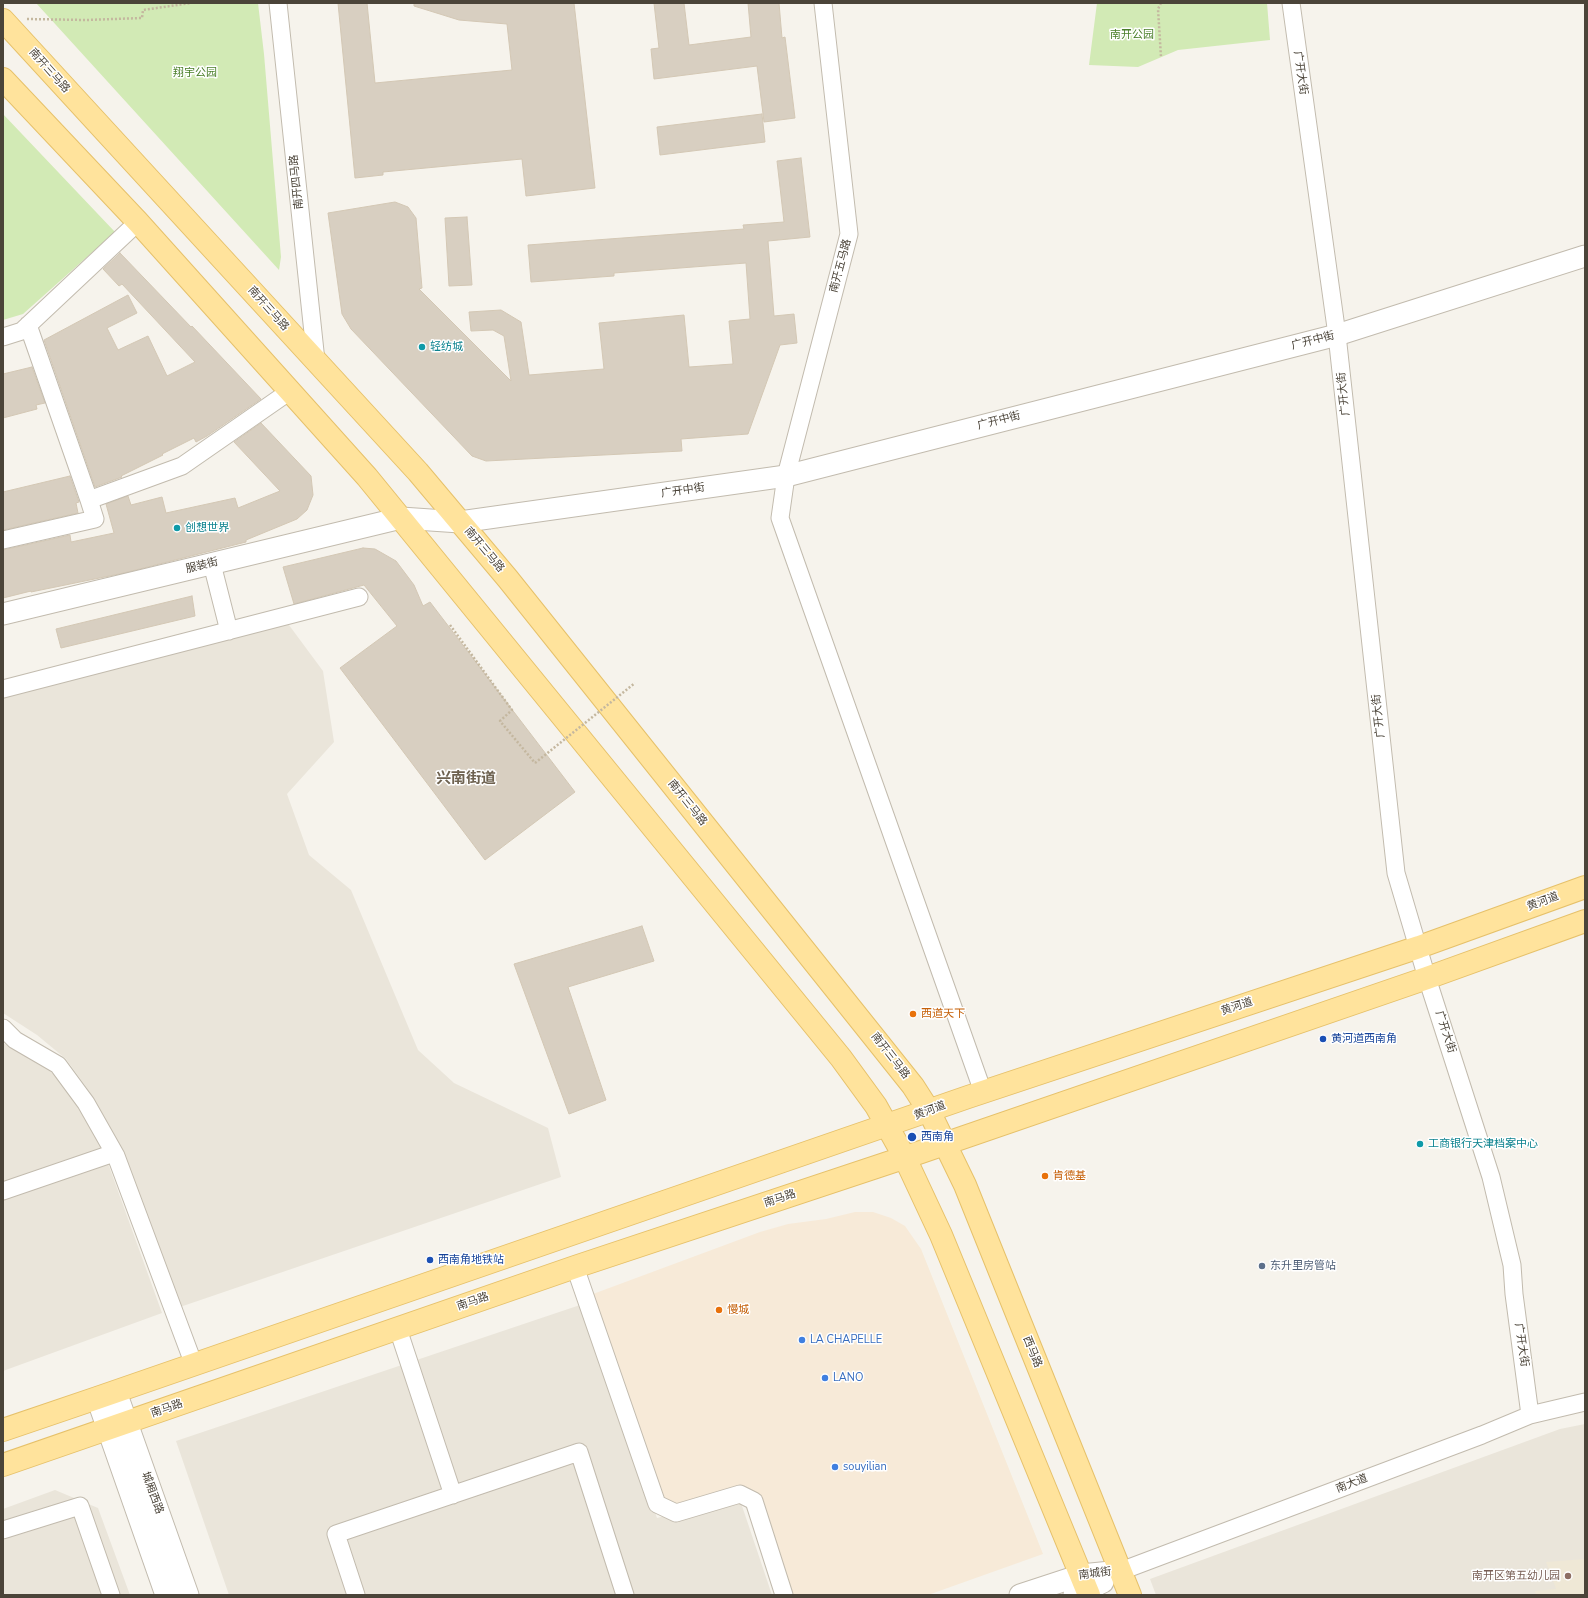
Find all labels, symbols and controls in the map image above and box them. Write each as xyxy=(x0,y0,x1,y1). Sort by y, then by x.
park label: 南开公园 xyxy=(1110,28,1154,42)
street label: 南开三马路 xyxy=(26,46,72,96)
street label: 广开大街 xyxy=(1290,50,1310,96)
park label: 翔宇公园 xyxy=(173,66,217,80)
street label: 南开四马路 xyxy=(288,154,306,210)
street label: 南开五马路 xyxy=(828,238,854,294)
street label: 南开三马路 xyxy=(245,284,291,334)
street label: 广开中街 xyxy=(1290,329,1336,353)
place label: 轻纺城 xyxy=(430,340,463,354)
marker: 轻纺城 xyxy=(417,342,427,352)
street label: 广开大街 xyxy=(1335,371,1353,417)
street label: 广开中街 xyxy=(976,409,1022,433)
street label: 广开中街 xyxy=(660,481,706,501)
place label: 创想世界 xyxy=(185,521,229,535)
marker: 创想世界 xyxy=(172,523,182,533)
street label: 南开三马路 xyxy=(461,525,507,575)
street label: 服装街 xyxy=(184,556,220,576)
street label: 广开大街 xyxy=(1370,693,1388,739)
district label: 兴南街道 xyxy=(436,770,496,788)
street label: 南开三马路 xyxy=(665,777,709,829)
street label: 黄河道 xyxy=(1525,890,1561,914)
street label: 黄河道 xyxy=(1219,996,1255,1018)
place label: 西道天下 xyxy=(921,1007,965,1021)
marker: 西道天下 xyxy=(908,1009,918,1019)
street label: 广开大街 xyxy=(1432,1009,1458,1055)
street label: 南开三马路 xyxy=(868,1030,912,1082)
place label: 黄河道西南角 xyxy=(1331,1032,1397,1046)
marker: 黄河道西南角 xyxy=(1318,1034,1328,1044)
street label: 黄河道 xyxy=(912,1099,948,1123)
place label: 西南角 xyxy=(921,1130,954,1144)
marker: 西南角 xyxy=(906,1131,918,1143)
place label: 工商银行天津档案中心 xyxy=(1428,1137,1538,1151)
marker: 工商银行天津档案中心 xyxy=(1415,1139,1425,1149)
place label: 肯德基 xyxy=(1053,1169,1086,1183)
marker: 肯德基 xyxy=(1040,1171,1050,1181)
street label: 南马路 xyxy=(762,1188,798,1210)
place label: 西南角地铁站 xyxy=(438,1253,504,1267)
marker: 西南角地铁站 xyxy=(425,1255,435,1265)
place label: 东升里房管站 xyxy=(1270,1259,1336,1273)
marker: 东升里房管站 xyxy=(1257,1261,1267,1271)
street label: 南马路 xyxy=(455,1290,491,1314)
place label: 慢城 xyxy=(727,1303,749,1317)
marker: 慢城 xyxy=(714,1305,724,1315)
street label: 广开大街 xyxy=(1511,1322,1531,1368)
place label: LA CHAPELLE xyxy=(810,1333,882,1347)
street label: 西马路 xyxy=(1020,1334,1044,1370)
marker: LA CHAPELLE xyxy=(797,1335,807,1345)
place label: LANO xyxy=(833,1371,863,1385)
marker: LANO xyxy=(820,1373,830,1383)
street label: 南马路 xyxy=(149,1397,185,1421)
place label: souyilian xyxy=(843,1460,887,1474)
marker: souyilian xyxy=(830,1462,840,1472)
street label: 城厢西路 xyxy=(138,1470,166,1516)
street label: 南大道 xyxy=(1334,1472,1370,1496)
street label: 南城街 xyxy=(1078,1565,1112,1583)
place label: 南开区第五幼儿园 xyxy=(1472,1569,1560,1583)
marker: 南开区第五幼儿园 xyxy=(1563,1571,1573,1581)

